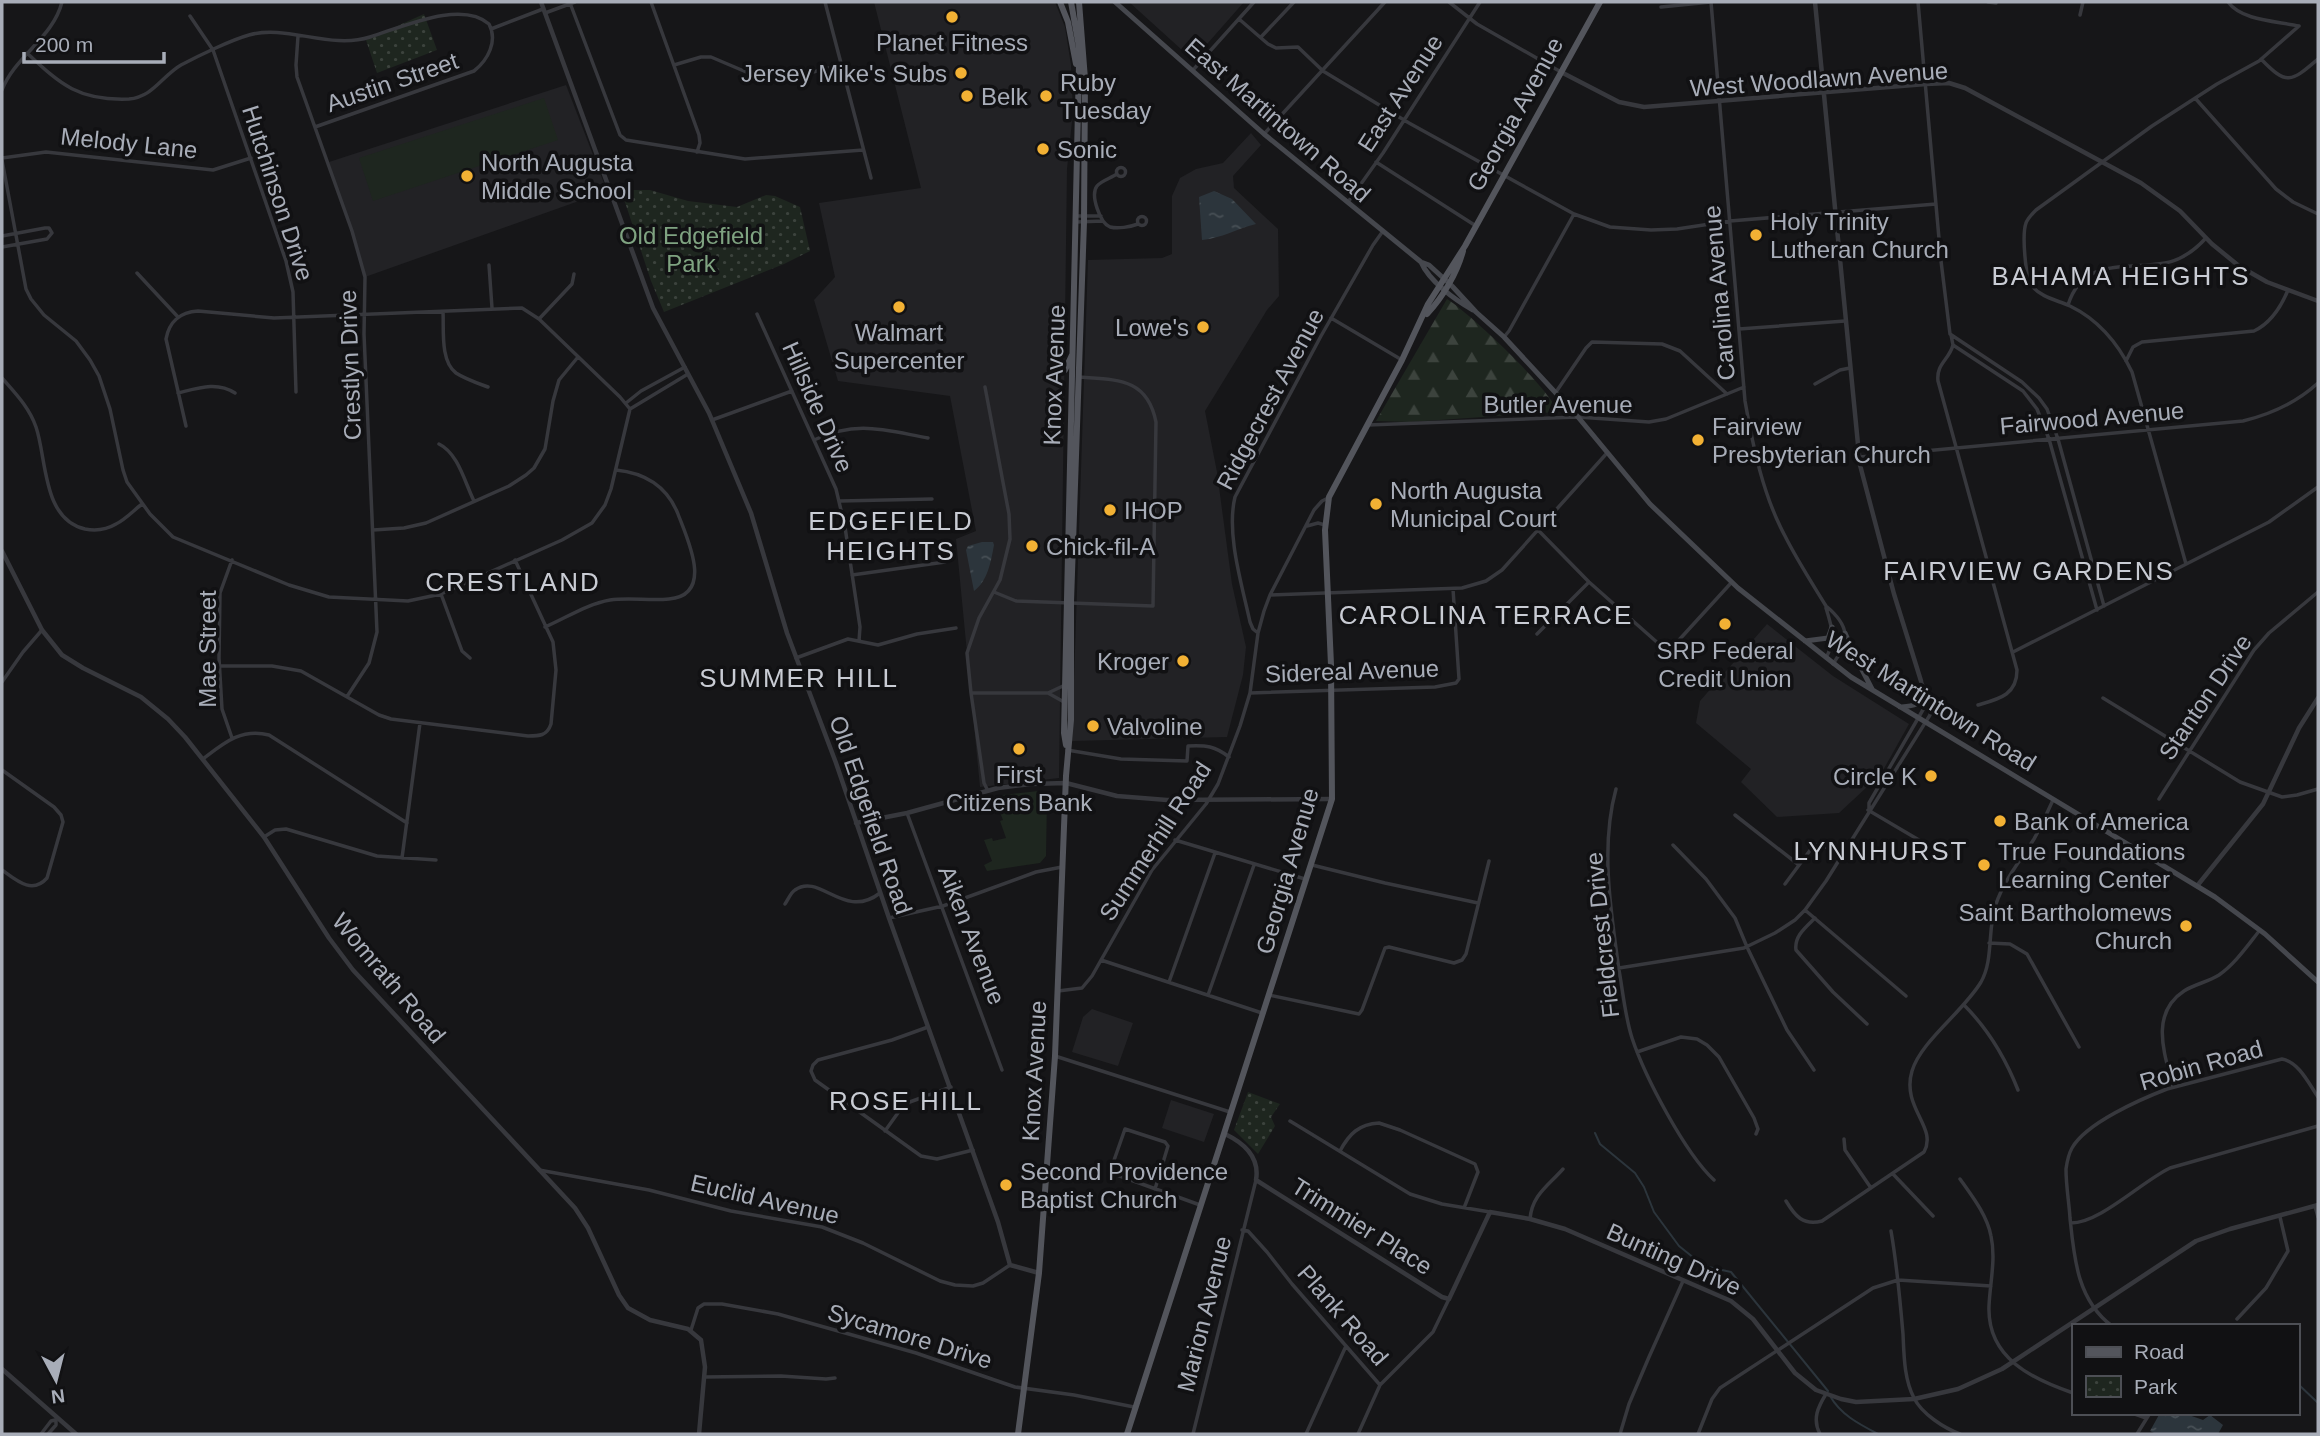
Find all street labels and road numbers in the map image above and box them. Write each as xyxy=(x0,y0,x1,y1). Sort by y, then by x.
street label: East Avenue xyxy=(1352,29,1448,157)
street label: East Martintown Road xyxy=(1180,32,1376,208)
street label: Georgia Avenue xyxy=(1462,32,1568,196)
street label: Austin Street xyxy=(323,47,462,117)
street label: West Woodlawn Avenue xyxy=(1689,57,1949,101)
street label: Hutchinson Drive xyxy=(237,102,319,284)
street label: Melody Lane xyxy=(59,122,199,164)
street label: Carolina Avenue xyxy=(1698,204,1740,382)
street label: Crestlyn Drive xyxy=(334,289,366,441)
street label: Knox Avenue xyxy=(1038,304,1070,446)
street label: Ridgecrest Avenue xyxy=(1211,304,1329,494)
street label: Hillside Drive xyxy=(777,338,859,476)
street label: Butler Avenue xyxy=(1483,391,1633,418)
street label: Fairwood Avenue xyxy=(1999,396,2185,440)
street label: Mae Street xyxy=(194,590,221,708)
street label: West Martintown Road xyxy=(1821,625,2041,777)
street label: Stanton Drive xyxy=(2153,629,2257,765)
street label: Sidereal Avenue xyxy=(1264,654,1440,688)
street label: Old Edgefield Road xyxy=(824,712,918,918)
street label: Summerhill Road xyxy=(1094,756,1216,926)
street label: Georgia Avenue xyxy=(1250,785,1324,957)
street label: Fieldcrest Drive xyxy=(1580,851,1624,1019)
street label: Aiken Avenue xyxy=(933,862,1011,1008)
street label: Womrath Road xyxy=(327,908,451,1048)
street label: Knox Avenue xyxy=(1017,1000,1051,1142)
street label: Robin Road xyxy=(2136,1035,2266,1095)
street label: Euclid Avenue xyxy=(688,1169,842,1229)
street label: Trimmier Place xyxy=(1287,1172,1437,1280)
street label: Bunting Drive xyxy=(1603,1217,1745,1301)
street label: Marion Avenue xyxy=(1172,1233,1236,1395)
street label: Plank Road xyxy=(1292,1259,1394,1371)
street label: Sycamore Drive xyxy=(824,1298,996,1374)

